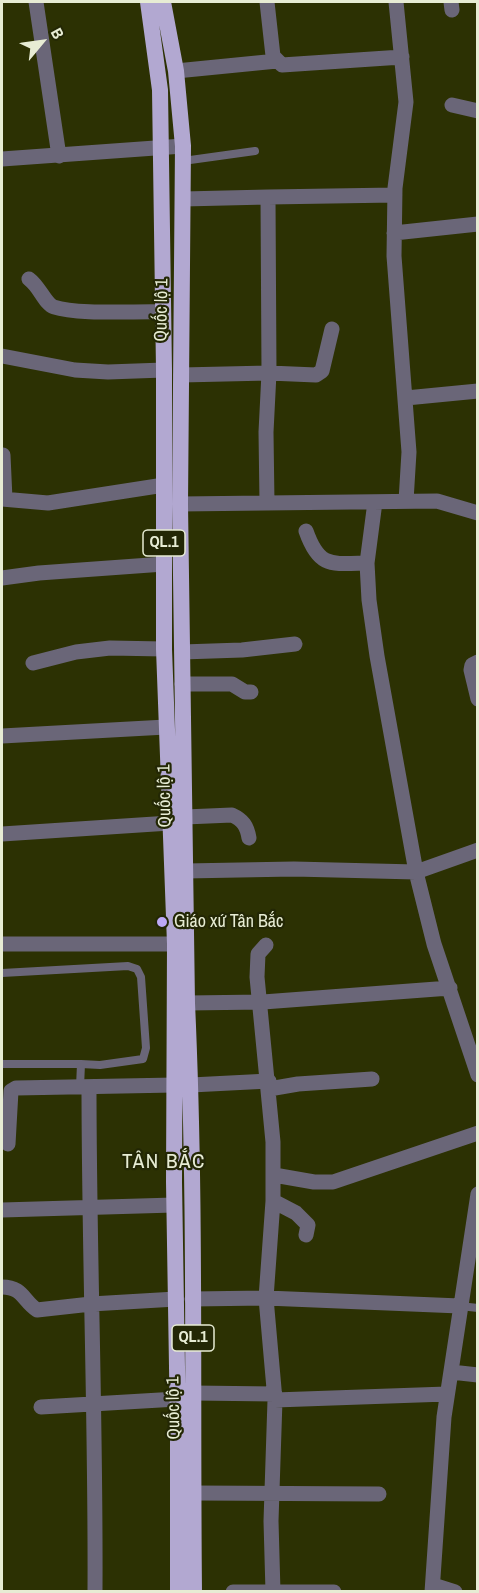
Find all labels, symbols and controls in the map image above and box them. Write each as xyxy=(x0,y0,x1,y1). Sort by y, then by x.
north arrow xyxy=(12,12,72,72)
text: B xyxy=(46,24,70,43)
street label: Quốc lộ 1 xyxy=(151,278,173,342)
road number: QL.1 xyxy=(143,530,185,556)
street label: Quốc lộ 1 xyxy=(154,764,176,828)
place label: Giáo xứ Tân Bắc xyxy=(174,911,283,933)
marker: Giáo xứ Tân Bắc xyxy=(155,915,169,929)
district label: TÂN BẮC xyxy=(122,1149,206,1175)
road number: QL.1 xyxy=(172,1325,214,1351)
street label: Quốc lộ 1 xyxy=(163,1376,185,1440)

